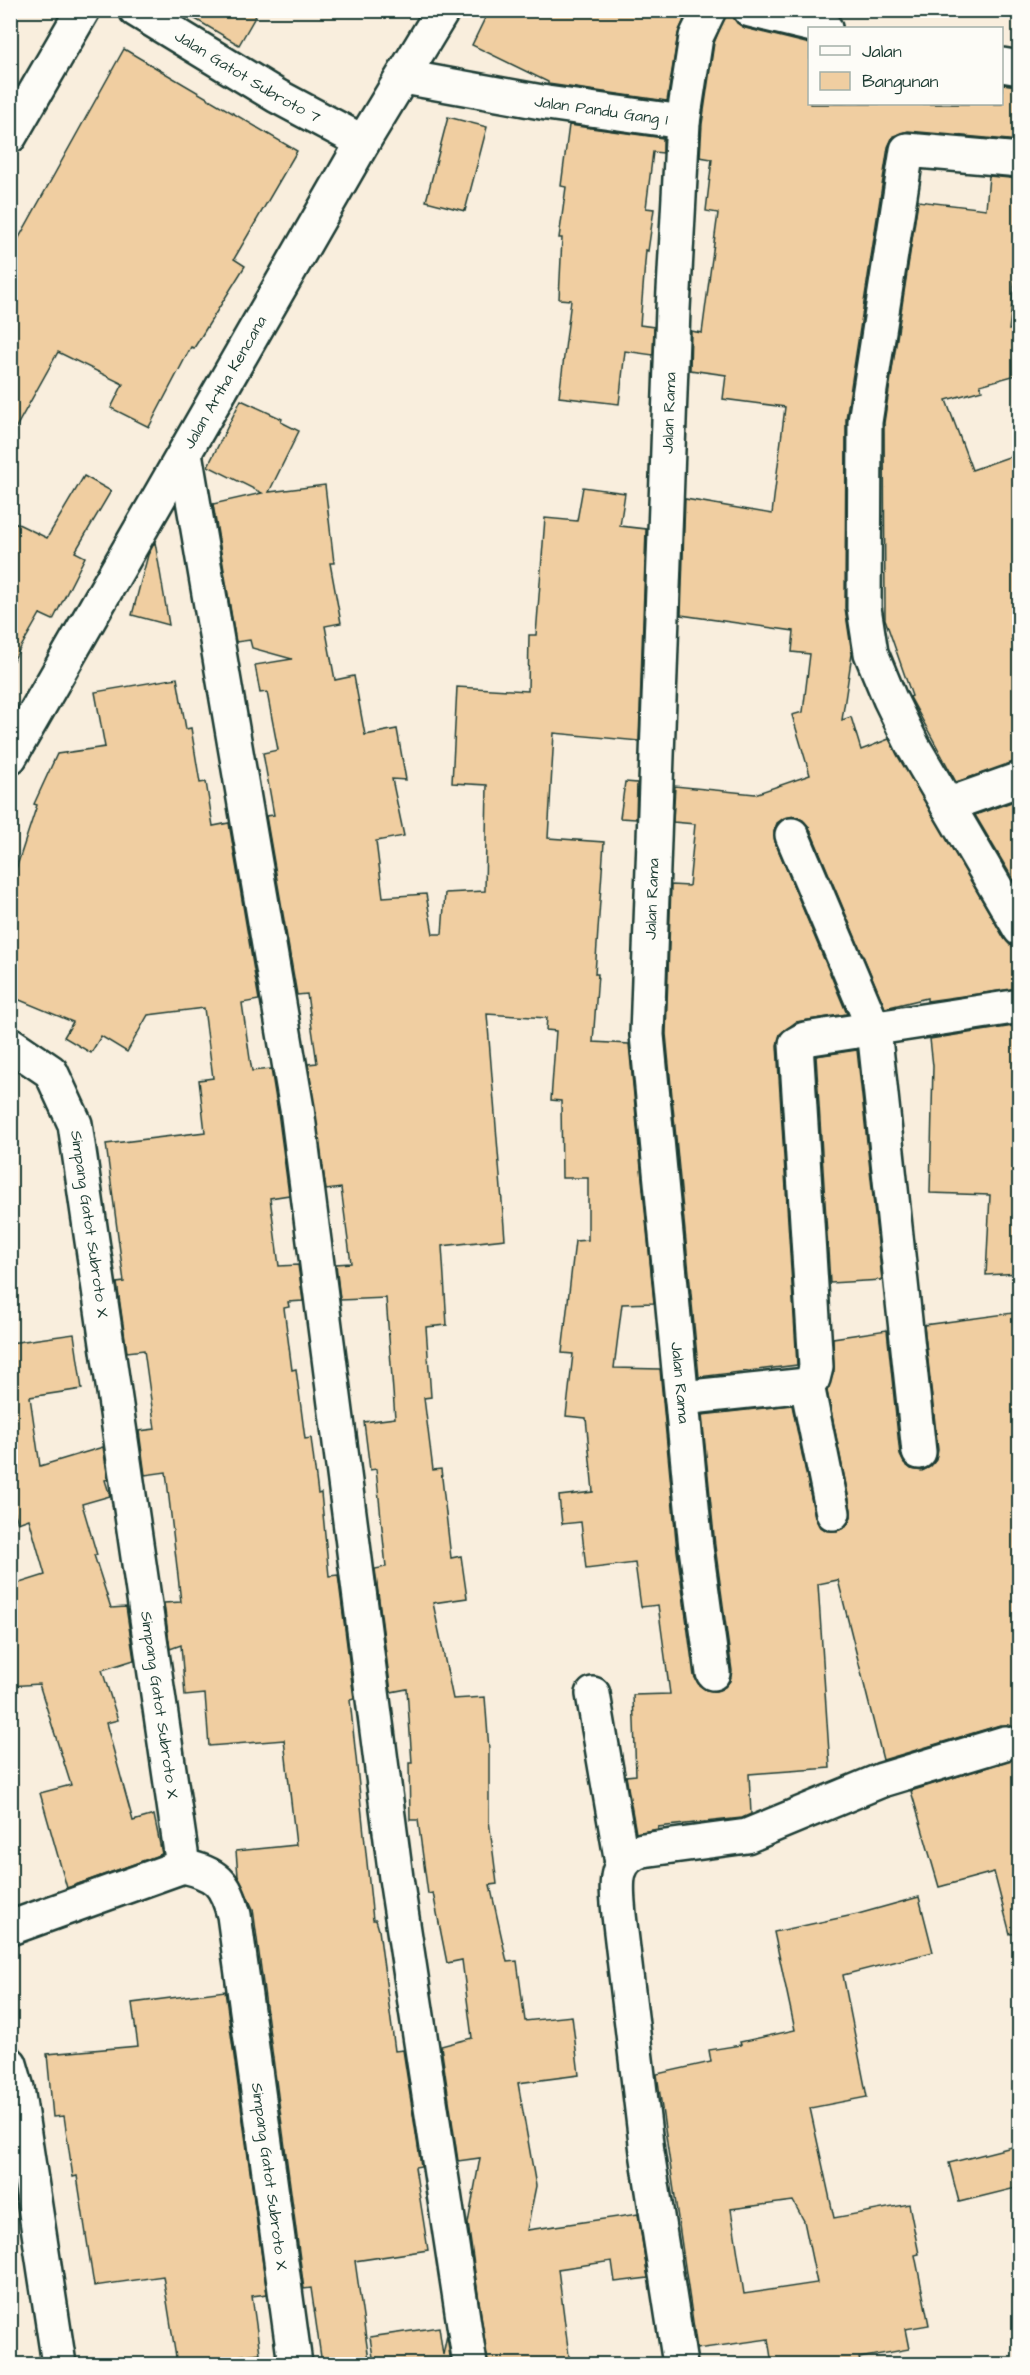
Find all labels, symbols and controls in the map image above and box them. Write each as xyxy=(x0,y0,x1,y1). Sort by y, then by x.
street label: Jalan Gatot Subroto 7 xyxy=(170,25,325,128)
legend xyxy=(808,27,1003,105)
text: Jalan xyxy=(862,39,902,64)
text: Bangunan xyxy=(862,69,939,95)
street label: Jalan Pandu Gang 1 xyxy=(533,90,669,131)
street label: Jalan Artha Kencana xyxy=(178,312,272,453)
street label: Jalan Rama xyxy=(657,372,681,454)
street label: Jalan Rama xyxy=(640,858,664,940)
street label: Simpang Gatot Subroto X xyxy=(65,1129,114,1320)
street label: Jalan Rama xyxy=(665,1341,695,1424)
street label: Simpang Gatot Subroto X xyxy=(135,1610,184,1801)
street label: Simpang Gatot Subroto X xyxy=(246,2081,293,2272)

